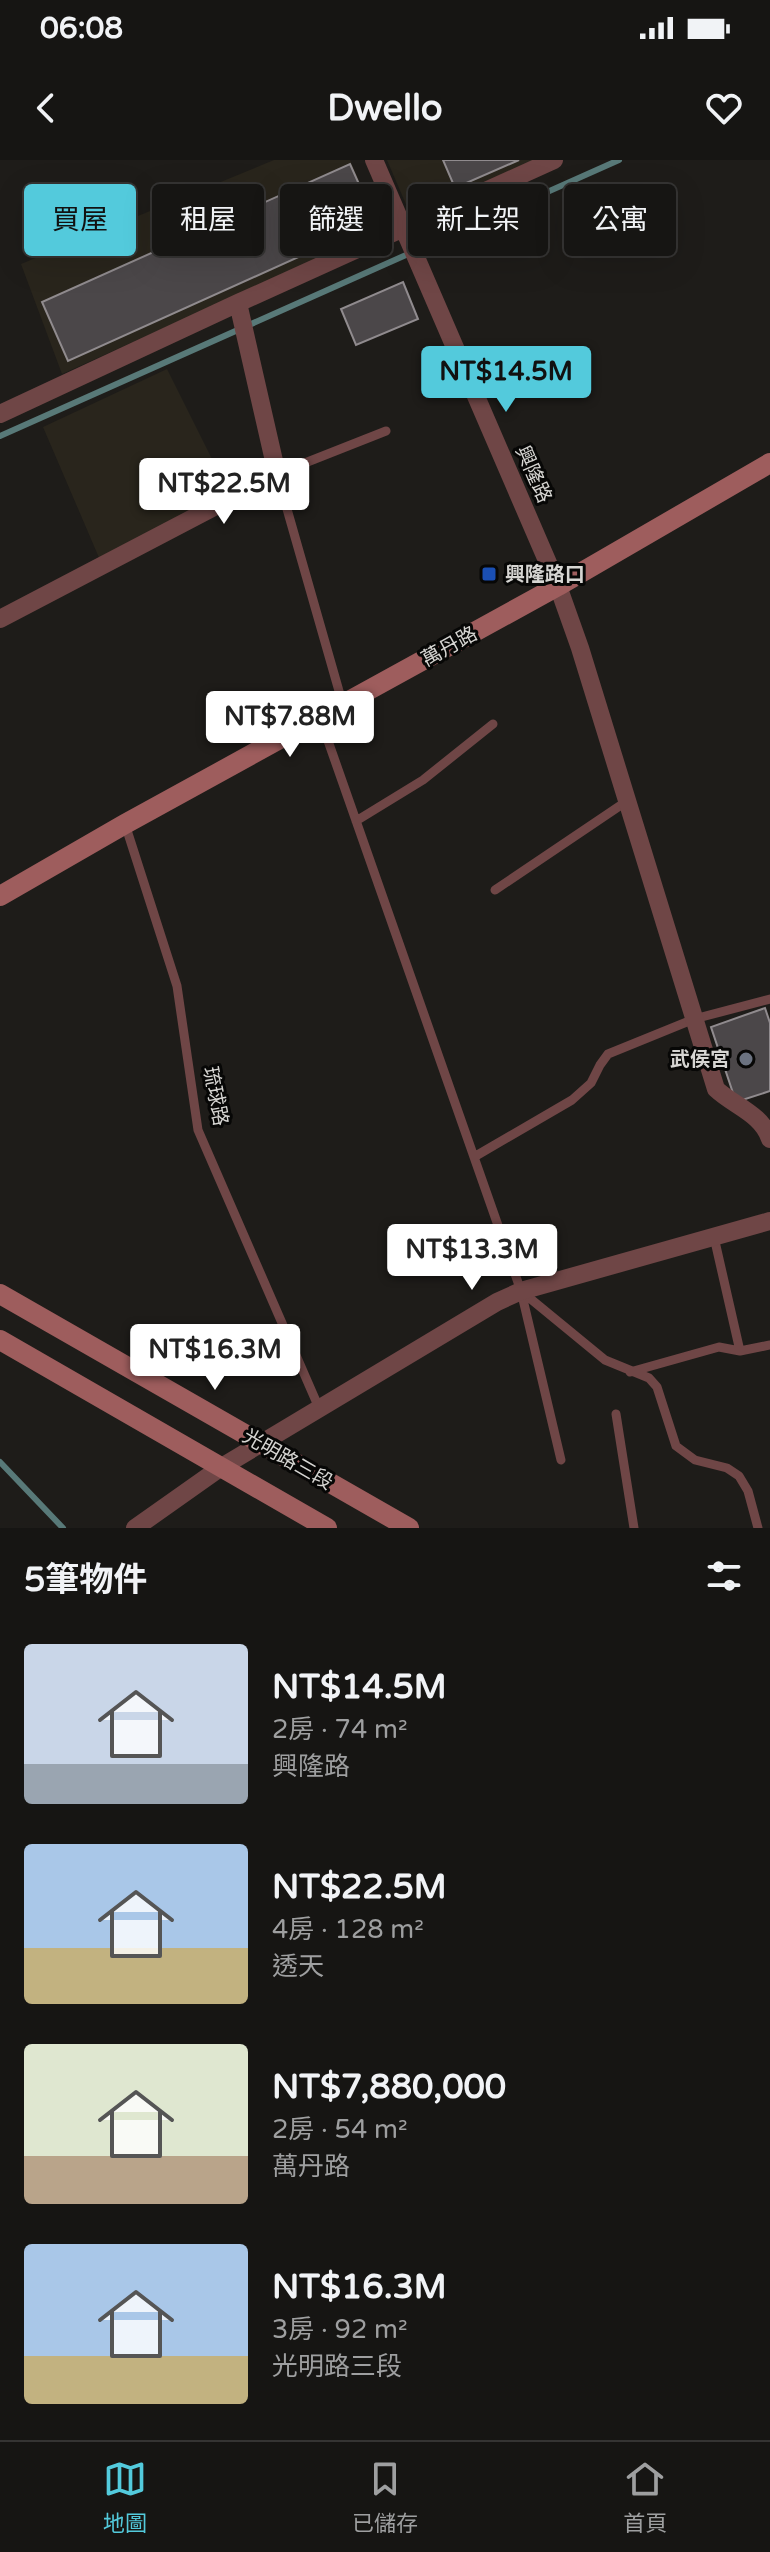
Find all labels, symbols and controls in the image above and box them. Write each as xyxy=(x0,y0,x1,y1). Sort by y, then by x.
text: 06:08 xyxy=(40,10,123,47)
icon: back xyxy=(24,86,68,130)
icon: heart xyxy=(702,86,746,130)
text: Dwello xyxy=(327,87,443,130)
chip: 買屋 xyxy=(24,184,136,256)
chip: 租屋 xyxy=(152,184,264,256)
chip: 篩選 xyxy=(280,184,392,256)
chip: 新上架 xyxy=(408,184,548,256)
chip: 公寓 xyxy=(564,184,676,256)
pin: NT$14.5M xyxy=(423,346,589,414)
text: NT$14.5M xyxy=(439,356,573,387)
street label: 興隆路 xyxy=(510,442,556,507)
pin: NT$22.5M xyxy=(141,458,307,526)
text: NT$22.5M xyxy=(157,468,291,499)
place label: 興隆路口 xyxy=(505,563,585,587)
marker: 興隆路口 xyxy=(480,565,498,583)
street label: 萬丹路 xyxy=(417,622,482,672)
pin: NT$7.88M xyxy=(207,691,373,759)
text: NT$7.88M xyxy=(224,701,356,732)
place label: 武侯宮 xyxy=(670,1048,730,1072)
marker: 武侯宮 xyxy=(737,1050,755,1068)
street label: 琉球路 xyxy=(198,1064,233,1128)
pin: NT$13.3M xyxy=(389,1224,555,1292)
text: NT$13.3M xyxy=(405,1234,539,1265)
pin: NT$16.3M xyxy=(132,1324,298,1392)
text: NT$16.3M xyxy=(148,1334,282,1365)
street label: 光明路三段 xyxy=(238,1424,337,1495)
icon: filters xyxy=(702,1554,746,1598)
text: 5筆物件 xyxy=(24,1560,147,1601)
text: NT$14.5M xyxy=(272,1667,447,1708)
icon: home xyxy=(88,1676,184,1772)
text: 2房 · 74 m² xyxy=(272,1714,408,1745)
text: 興隆路 xyxy=(272,1751,350,1782)
text: NT$22.5M xyxy=(272,1867,447,1908)
icon: home xyxy=(88,1876,184,1972)
text: 4房 · 128 m² xyxy=(272,1914,424,1945)
text: 透天 xyxy=(272,1951,324,1982)
text: NT$7,880,000 xyxy=(272,2067,506,2108)
icon: home xyxy=(88,2076,184,2172)
text: 2房 · 54 m² xyxy=(272,2114,408,2145)
text: 萬丹路 xyxy=(272,2151,350,2182)
text: NT$16.3M xyxy=(272,2267,447,2308)
icon: home xyxy=(88,2276,184,2372)
text: 3房 · 92 m² xyxy=(272,2314,408,2345)
text: 光明路三段 xyxy=(272,2351,402,2382)
tab: 地圖 xyxy=(103,2457,147,2537)
tab: 已儲存 xyxy=(352,2457,418,2537)
tab: 首頁 xyxy=(623,2457,667,2537)

